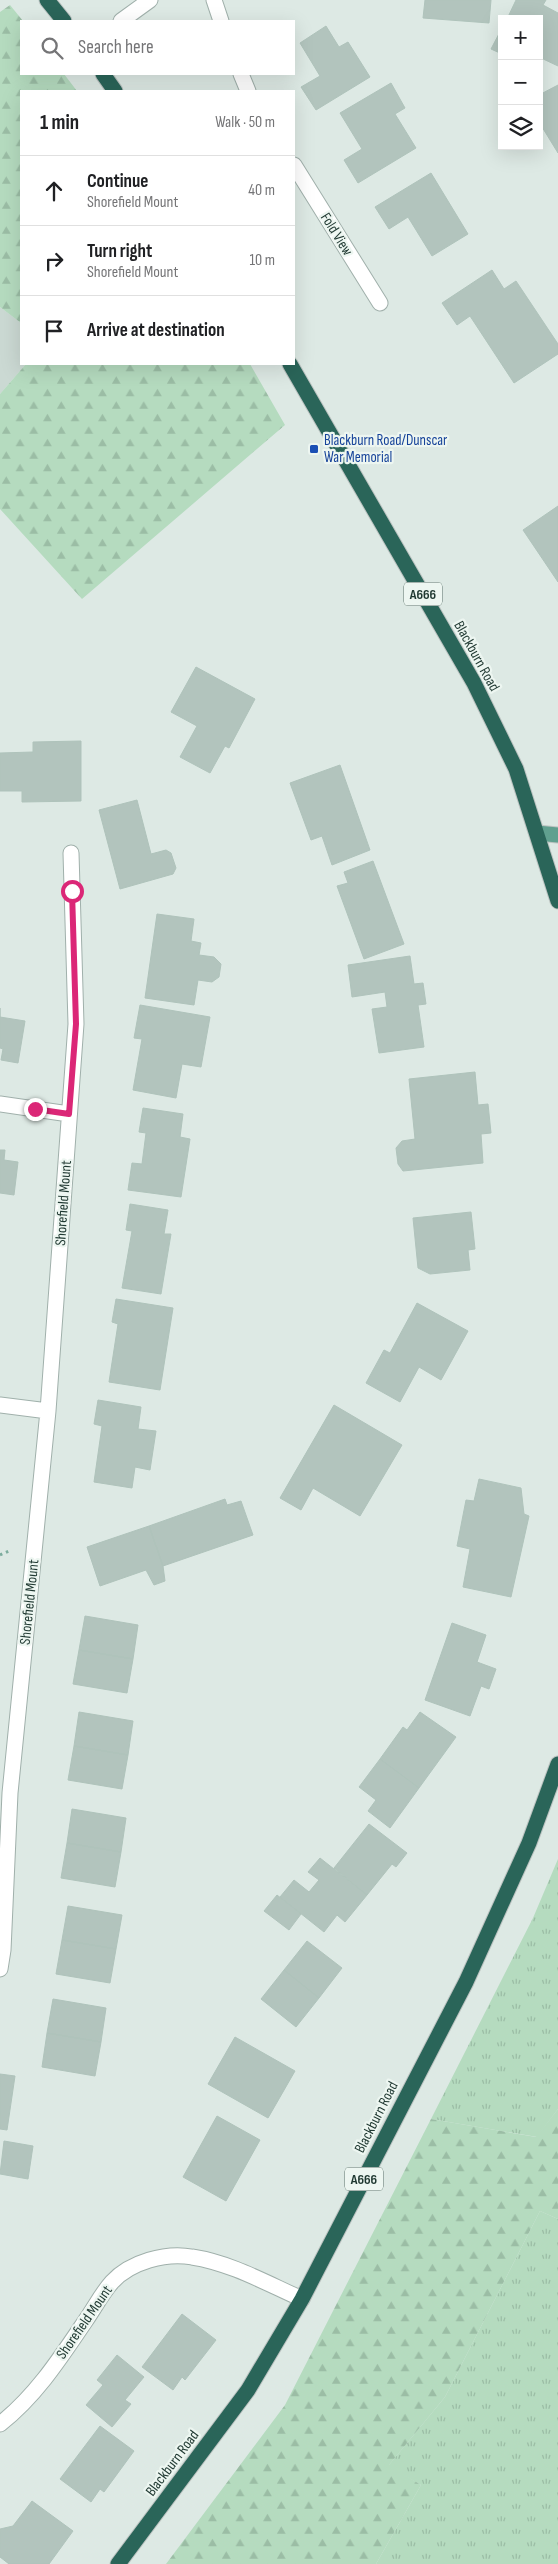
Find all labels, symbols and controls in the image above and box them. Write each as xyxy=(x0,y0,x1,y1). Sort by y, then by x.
map controls xyxy=(498,15,543,150)
button: + xyxy=(498,15,543,60)
search box xyxy=(20,20,295,75)
icon: search xyxy=(38,34,66,62)
text: Search here xyxy=(78,36,154,59)
button: − xyxy=(498,60,543,105)
button: layers xyxy=(498,105,543,150)
text: 1 min xyxy=(40,110,79,135)
text: Walk · 50 m xyxy=(215,113,275,132)
text: Continue xyxy=(87,170,148,193)
icon: ahead xyxy=(40,177,68,205)
text: 40 m xyxy=(248,181,275,200)
text: Shorefield Mount xyxy=(87,193,178,212)
street label: Fold View xyxy=(316,209,357,260)
text: Turn right xyxy=(87,240,152,263)
icon: right xyxy=(40,247,68,275)
text: 10 m xyxy=(249,251,275,270)
text: Shorefield Mount xyxy=(87,263,178,282)
icon: arrive xyxy=(40,317,68,345)
text: Arrive at destination xyxy=(87,319,225,342)
place label: Blackburn Road/Dunscar War Memorial xyxy=(324,431,448,467)
marker: Blackburn Road/Dunscar War Memorial xyxy=(308,443,320,455)
road number: A666 xyxy=(404,582,442,606)
street label: Blackburn Road xyxy=(449,618,504,695)
route start xyxy=(61,880,84,903)
route end xyxy=(24,1098,47,1121)
street label: Shorefield Mount xyxy=(51,1159,76,1246)
street label: Shorefield Mount xyxy=(16,1558,43,1646)
street label: Blackburn Road xyxy=(350,2078,403,2156)
road number: A666 xyxy=(345,2168,383,2190)
street label: Shorefield Mount xyxy=(52,2281,117,2363)
street label: Blackburn Road xyxy=(141,2427,203,2500)

